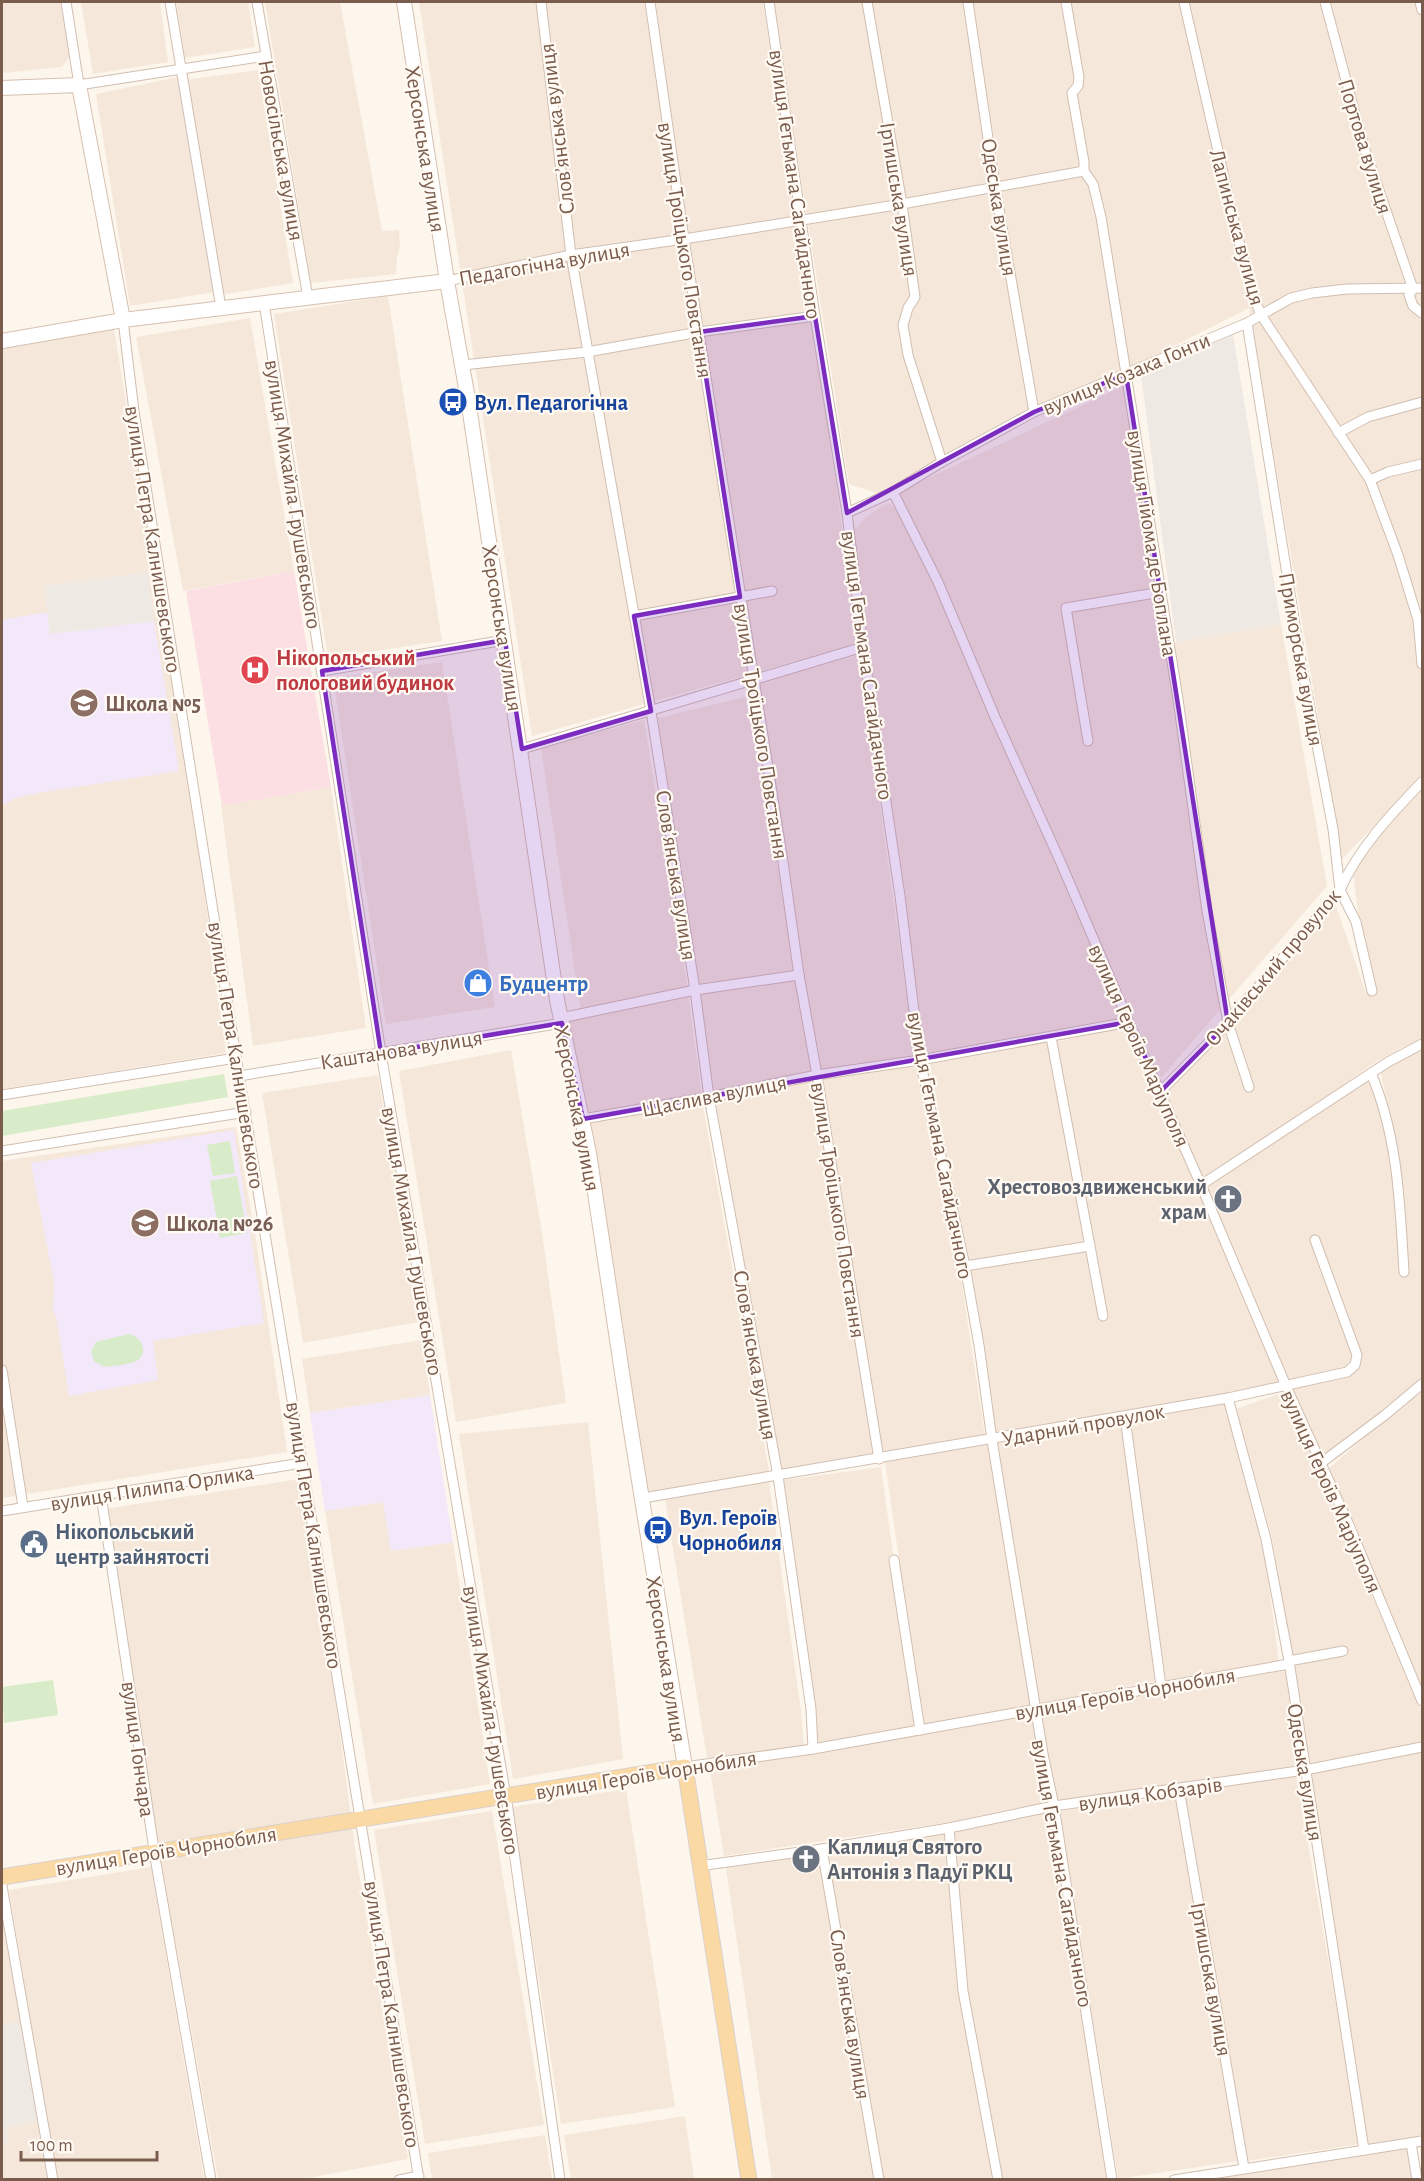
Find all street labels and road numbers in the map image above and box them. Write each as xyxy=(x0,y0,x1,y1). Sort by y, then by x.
street label: Словʼянська вулиця xyxy=(536,42,578,216)
street label: вулиця Гетьмана Сагайдачного xyxy=(765,48,825,320)
street label: Новосільська вулиця xyxy=(254,58,308,242)
street label: Херсонська вулиця xyxy=(401,64,449,234)
street label: Портова вулиця xyxy=(1334,76,1396,217)
street label: Іртишська вулиця xyxy=(876,120,922,278)
street label: вулиця Троїцького Повстання xyxy=(654,121,716,380)
street label: Одеська вулиця xyxy=(977,137,1021,278)
street label: Лапинська вулиця xyxy=(1206,147,1268,308)
street label: Педагогічна вулиця xyxy=(457,238,632,290)
street label: вулиця Козака Гонти xyxy=(1039,329,1213,419)
street label: вулиця Михайла Грушевського xyxy=(261,358,325,630)
street label: вулиця Петра Калнишевського xyxy=(121,404,185,674)
street label: вулиця Гійома де Боплана xyxy=(1123,428,1181,658)
street label: вулиця Гетьмана Сагайдачного xyxy=(837,529,897,801)
street label: Херсонська вулиця xyxy=(478,543,526,713)
street label: Приморська вулиця xyxy=(1275,571,1327,748)
street label: вулиця Троїцького Повстання xyxy=(730,602,792,861)
street label: Словʼянська вулиця xyxy=(652,788,700,962)
street label: Очаківський провулок xyxy=(1201,885,1345,1051)
street label: вулиця Петра Калнишевського xyxy=(204,920,268,1190)
street label: вулиця Героїв Маріуполя xyxy=(1084,941,1194,1150)
street label: вулиця Гетьмана Сагайдачного xyxy=(903,1010,977,1281)
street label: Херсонська вулиця xyxy=(550,1023,604,1193)
street label: Каштанова вулиця xyxy=(318,1026,484,1074)
street label: Щаслива вулиця xyxy=(640,1071,789,1121)
street label: вулиця Троїцького Повстання xyxy=(807,1081,869,1340)
street label: вулиця Михайла Грушевського xyxy=(378,1105,446,1377)
street label: Словʼянська вулиця xyxy=(729,1268,781,1442)
street label: вулиця Героїв Маріуполя xyxy=(1276,1387,1386,1596)
street label: вулиця Петра Калнишевського xyxy=(282,1400,346,1670)
street label: Ударний провулок xyxy=(1000,1400,1166,1450)
street label: вулиця Пилипа Орлика xyxy=(49,1461,256,1515)
street label: Херсонська вулиця xyxy=(642,1574,690,1744)
street label: вулиця Михайла Грушевського xyxy=(459,1584,523,1856)
street label: вулиця Героїв Чорнобиля xyxy=(1013,1664,1237,1724)
street label: вулиця Гончара xyxy=(118,1680,158,1819)
street label: Одеська вулиця xyxy=(1283,1702,1327,1843)
street label: вулиця Гетьмана Сагайдачного xyxy=(1028,1737,1096,2009)
street label: вулиця Героїв Чорнобиля xyxy=(534,1747,758,1803)
street label: вулиця Кобзарів xyxy=(1077,1773,1224,1815)
street label: вулиця Героїв Чорнобиля xyxy=(54,1823,278,1879)
street label: вулиця Петра Калнишевського xyxy=(360,1879,424,2149)
street label: Іртишська вулиця xyxy=(1187,1900,1235,2058)
street label: Словʼянська вулиця xyxy=(826,1927,874,2101)

